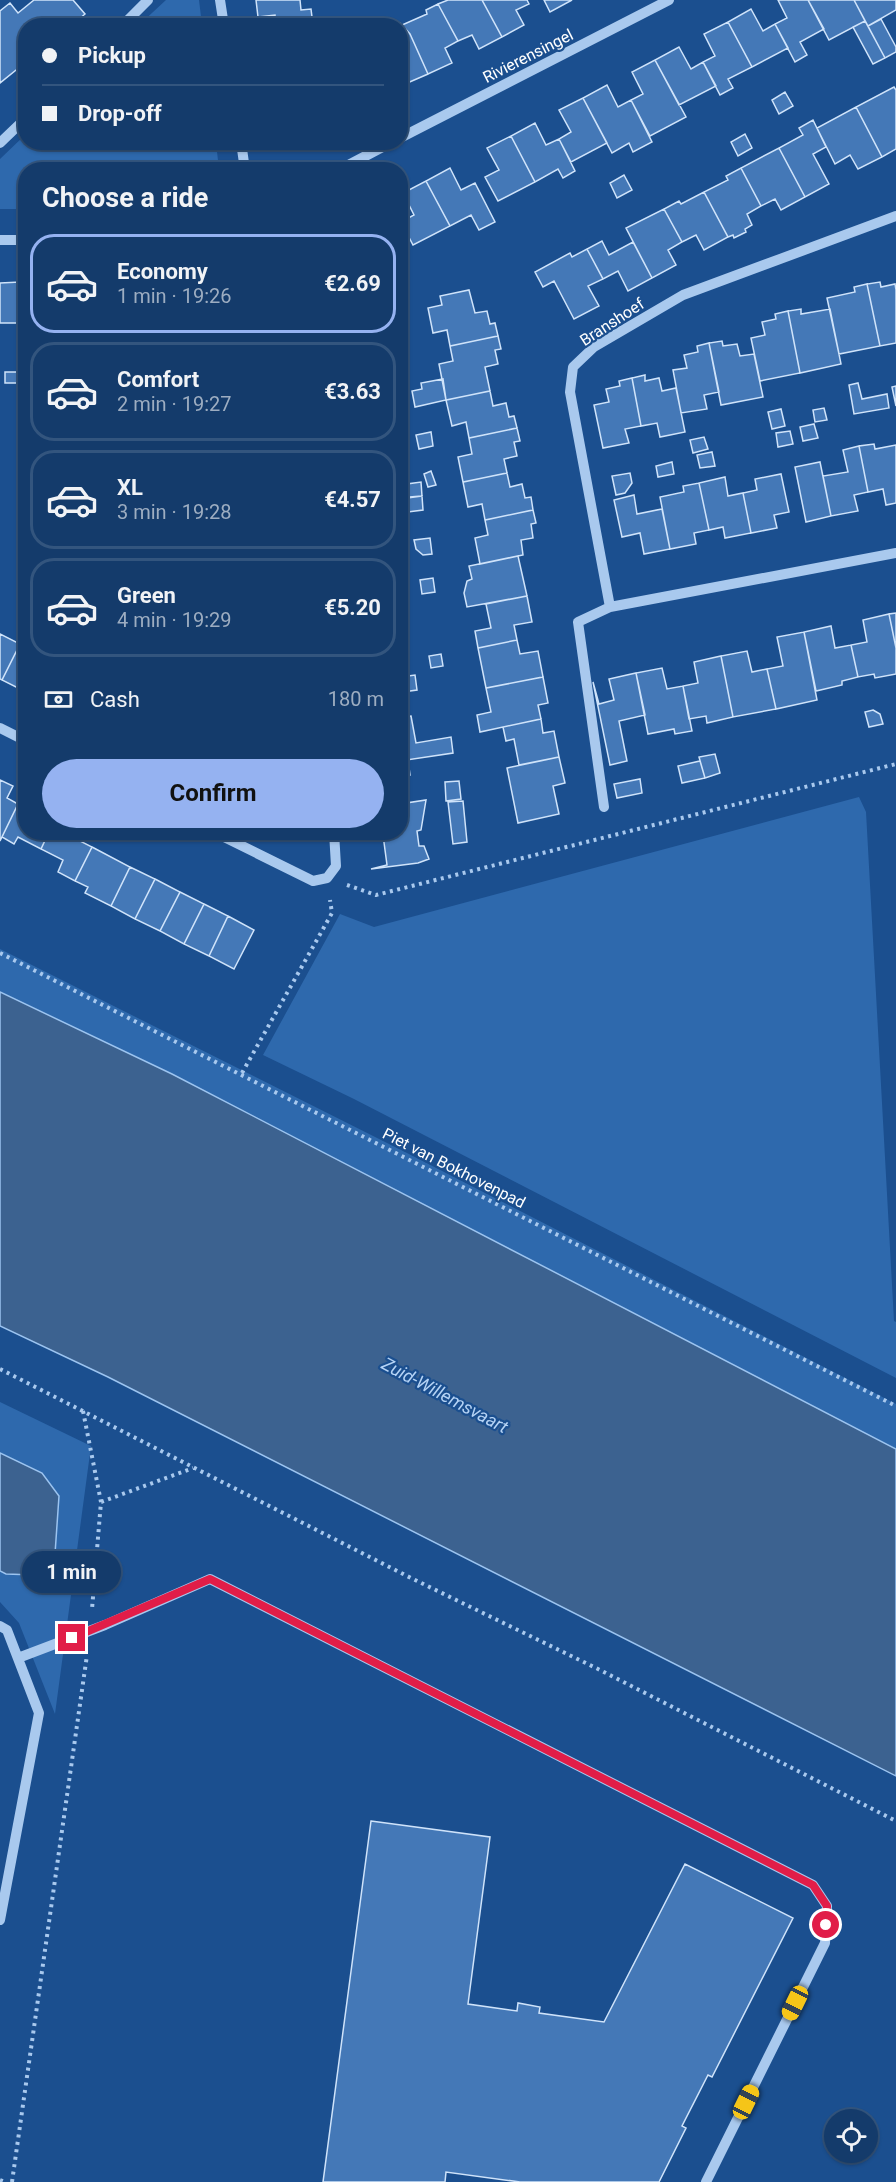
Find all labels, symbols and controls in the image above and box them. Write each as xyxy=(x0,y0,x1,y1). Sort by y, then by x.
street label: Rivierensingel xyxy=(480,25,576,87)
text: Pickup xyxy=(78,43,146,68)
text: Drop-off xyxy=(78,101,162,126)
text: Choose a ride xyxy=(42,182,208,214)
icon: car xyxy=(45,257,99,311)
text: Economy xyxy=(117,259,208,284)
text: €2.69 xyxy=(324,271,381,296)
text: 1 min · 19:26 xyxy=(117,284,232,308)
street label: Branshoef xyxy=(576,294,648,350)
icon: car xyxy=(45,365,99,419)
text: Comfort xyxy=(117,367,199,392)
text: €3.63 xyxy=(324,379,381,404)
text: 2 min · 19:27 xyxy=(117,392,232,416)
icon: car xyxy=(45,473,99,527)
text: XL xyxy=(117,475,143,500)
text: €4.57 xyxy=(324,487,381,512)
text: 3 min · 19:28 xyxy=(117,500,232,524)
icon: car xyxy=(45,581,99,635)
text: Green xyxy=(117,583,176,608)
text: €5.20 xyxy=(324,595,381,620)
text: 4 min · 19:29 xyxy=(117,608,232,632)
icon: cash xyxy=(42,683,75,716)
text: Cash xyxy=(90,687,140,712)
text: 180 m xyxy=(328,687,384,711)
button: Confirm xyxy=(42,759,384,828)
street label: Piet van Bokhovenpad xyxy=(380,1124,528,1212)
water label: Zuid-Willemsvaart xyxy=(377,1352,512,1437)
callout: 1 min xyxy=(22,1551,122,1593)
text: 1 min xyxy=(46,1560,97,1584)
route end xyxy=(58,1624,85,1651)
route start xyxy=(812,1911,839,1938)
car xyxy=(779,1983,811,2023)
car xyxy=(730,2082,762,2122)
map controls xyxy=(824,2109,878,2163)
button: locate xyxy=(824,2109,878,2163)

